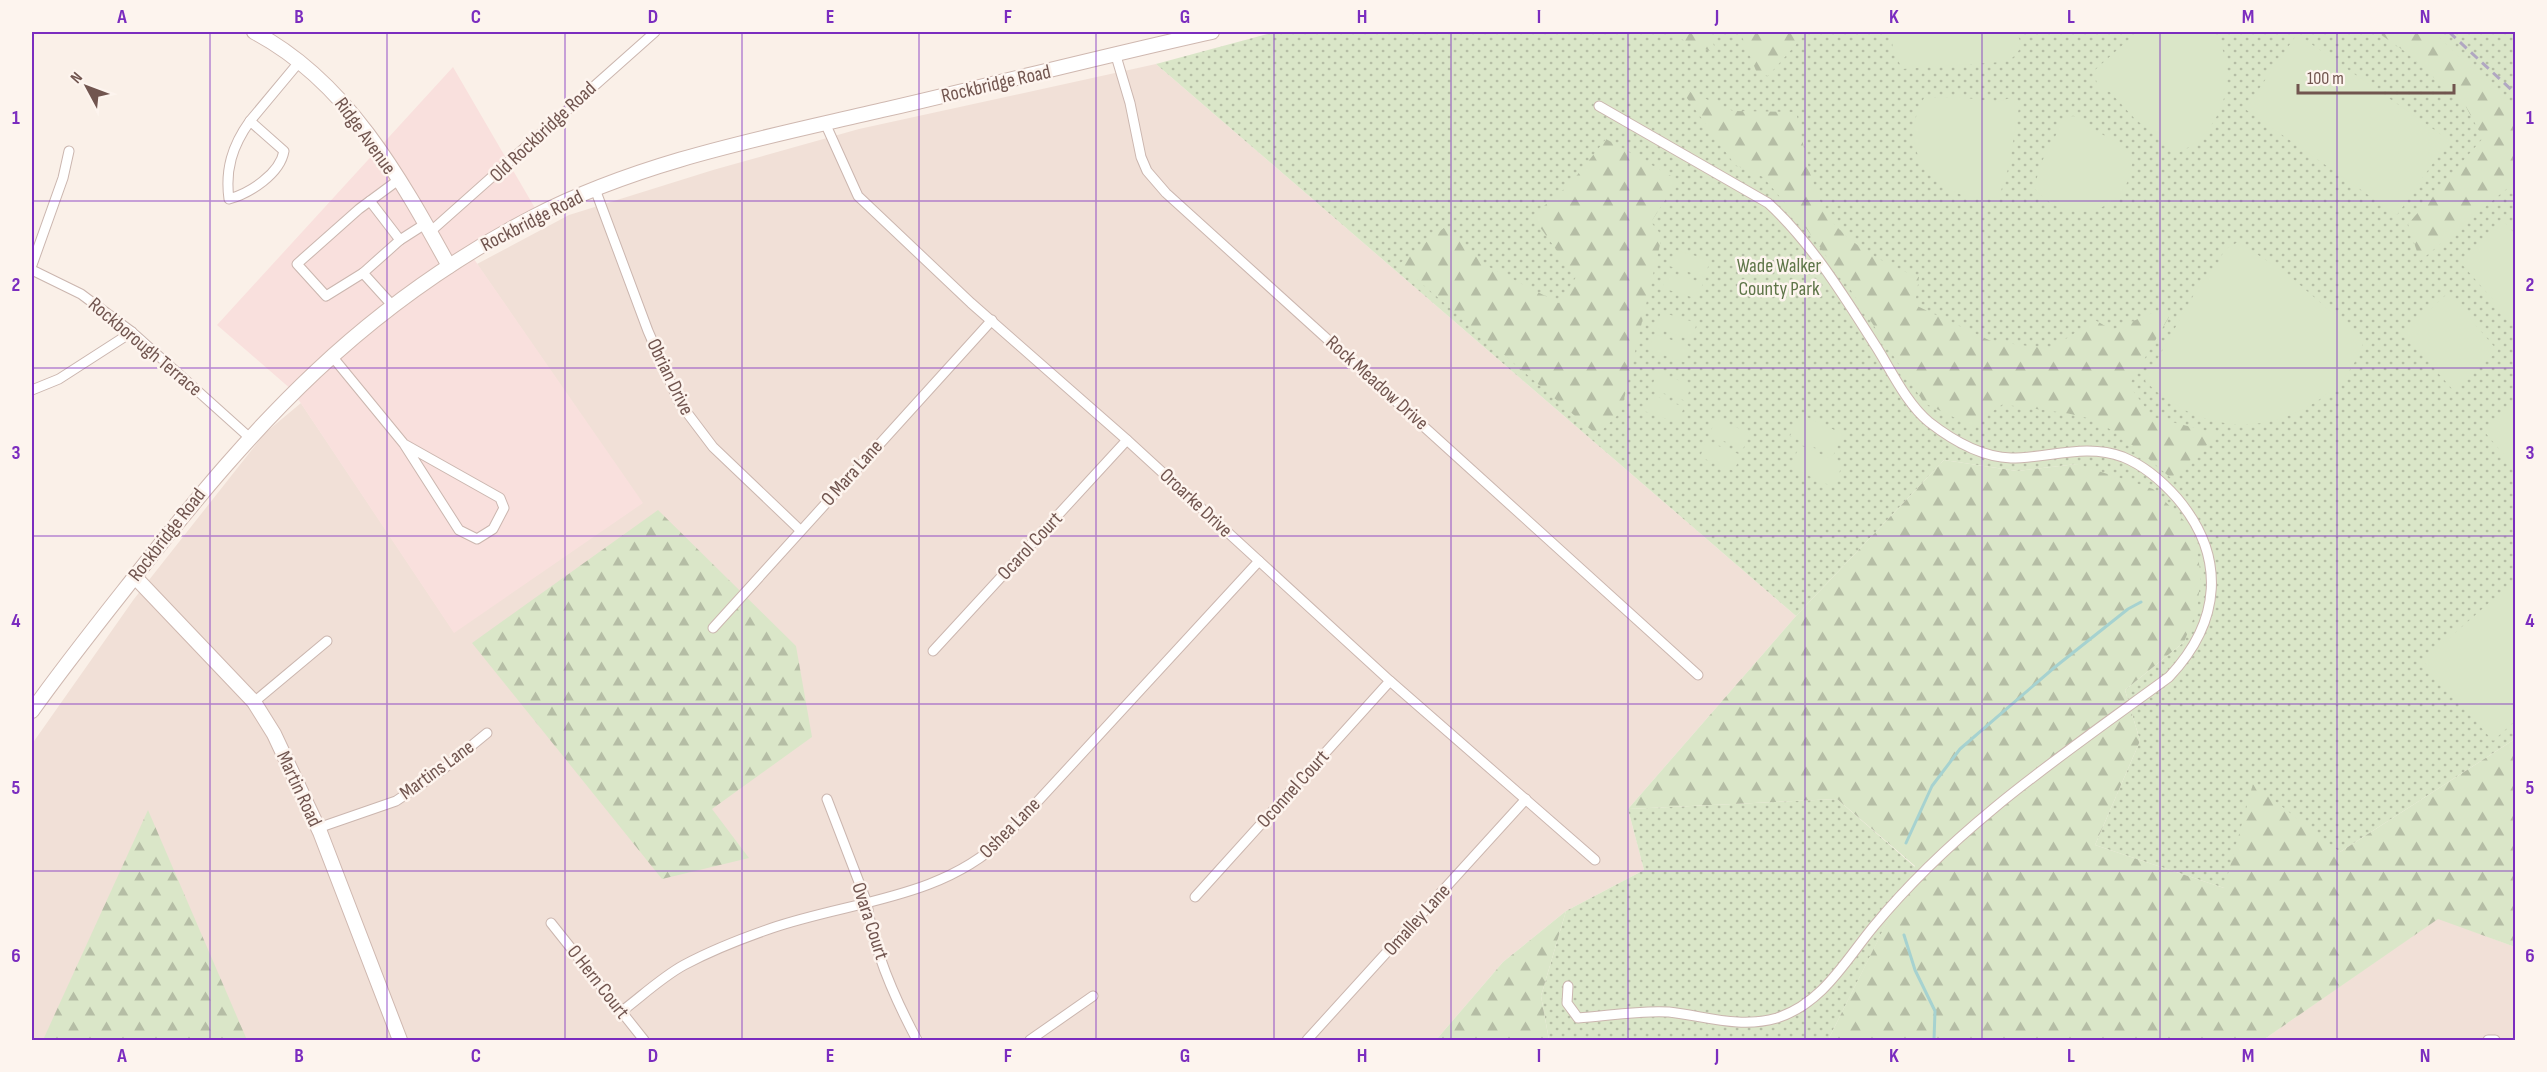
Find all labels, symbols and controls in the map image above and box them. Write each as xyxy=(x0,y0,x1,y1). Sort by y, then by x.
text: A xyxy=(116,5,127,29)
text: B xyxy=(294,5,304,29)
text: C xyxy=(471,5,481,29)
text: D xyxy=(648,5,658,29)
text: E xyxy=(826,5,834,29)
text: F xyxy=(1004,5,1012,29)
text: G xyxy=(1180,5,1190,29)
text: H xyxy=(1357,5,1367,29)
text: I xyxy=(1537,5,1541,29)
text: J xyxy=(1714,5,1719,29)
text: K xyxy=(1889,5,1899,29)
text: L xyxy=(2067,5,2075,29)
text: M xyxy=(2242,5,2254,29)
text: N xyxy=(2420,5,2430,29)
north arrow xyxy=(57,57,117,117)
scale bar xyxy=(2298,57,2454,95)
street label: Rockbridge Road xyxy=(939,60,1053,108)
text: 100 m xyxy=(2307,68,2344,89)
text: N xyxy=(67,69,87,88)
street label: Old Rockbridge Road xyxy=(485,77,601,187)
street label: Ridge Avenue xyxy=(329,93,401,179)
text: 1 xyxy=(12,106,20,130)
text: 1 xyxy=(2526,106,2534,130)
street label: Rockbridge Road xyxy=(477,185,587,257)
park label: Wade Walker County Park xyxy=(1737,254,1822,301)
text: 2 xyxy=(12,273,20,297)
text: 2 xyxy=(2526,273,2534,297)
street label: Rockborough Terrace xyxy=(83,292,207,402)
street label: Rock Meadow Drive xyxy=(1321,331,1433,435)
street label: Obrian Drive xyxy=(641,335,699,419)
street label: O Mara Lane xyxy=(816,435,888,511)
text: 3 xyxy=(12,441,21,465)
text: 3 xyxy=(2526,441,2535,465)
street label: Oroarke Drive xyxy=(1155,463,1237,543)
street label: Rockbridge Road xyxy=(123,484,211,586)
street label: Ocarol Court xyxy=(993,507,1067,585)
text: 4 xyxy=(11,609,21,633)
text: 4 xyxy=(2525,609,2535,633)
street label: Martins Lane xyxy=(395,735,479,805)
street label: Oconnel Court xyxy=(1252,745,1334,833)
street label: Martin Road xyxy=(271,747,327,831)
text: 5 xyxy=(12,776,21,800)
text: 5 xyxy=(2526,776,2535,800)
street label: Oshea Lane xyxy=(975,793,1045,863)
street label: Ovara Court xyxy=(846,879,894,963)
street label: Omalley Lane xyxy=(1379,879,1455,961)
street label: O Hern Court xyxy=(562,940,634,1024)
text: 6 xyxy=(11,944,21,968)
text: 6 xyxy=(2525,944,2535,968)
text: A xyxy=(116,1044,127,1068)
text: B xyxy=(294,1044,304,1068)
text: C xyxy=(471,1044,481,1068)
text: D xyxy=(648,1044,658,1068)
text: E xyxy=(826,1044,834,1068)
text: F xyxy=(1004,1044,1012,1068)
text: G xyxy=(1180,1044,1190,1068)
text: H xyxy=(1357,1044,1367,1068)
text: I xyxy=(1537,1044,1541,1068)
text: J xyxy=(1714,1044,1719,1068)
text: K xyxy=(1889,1044,1899,1068)
text: L xyxy=(2067,1044,2075,1068)
text: M xyxy=(2242,1044,2254,1068)
text: N xyxy=(2420,1044,2430,1068)

